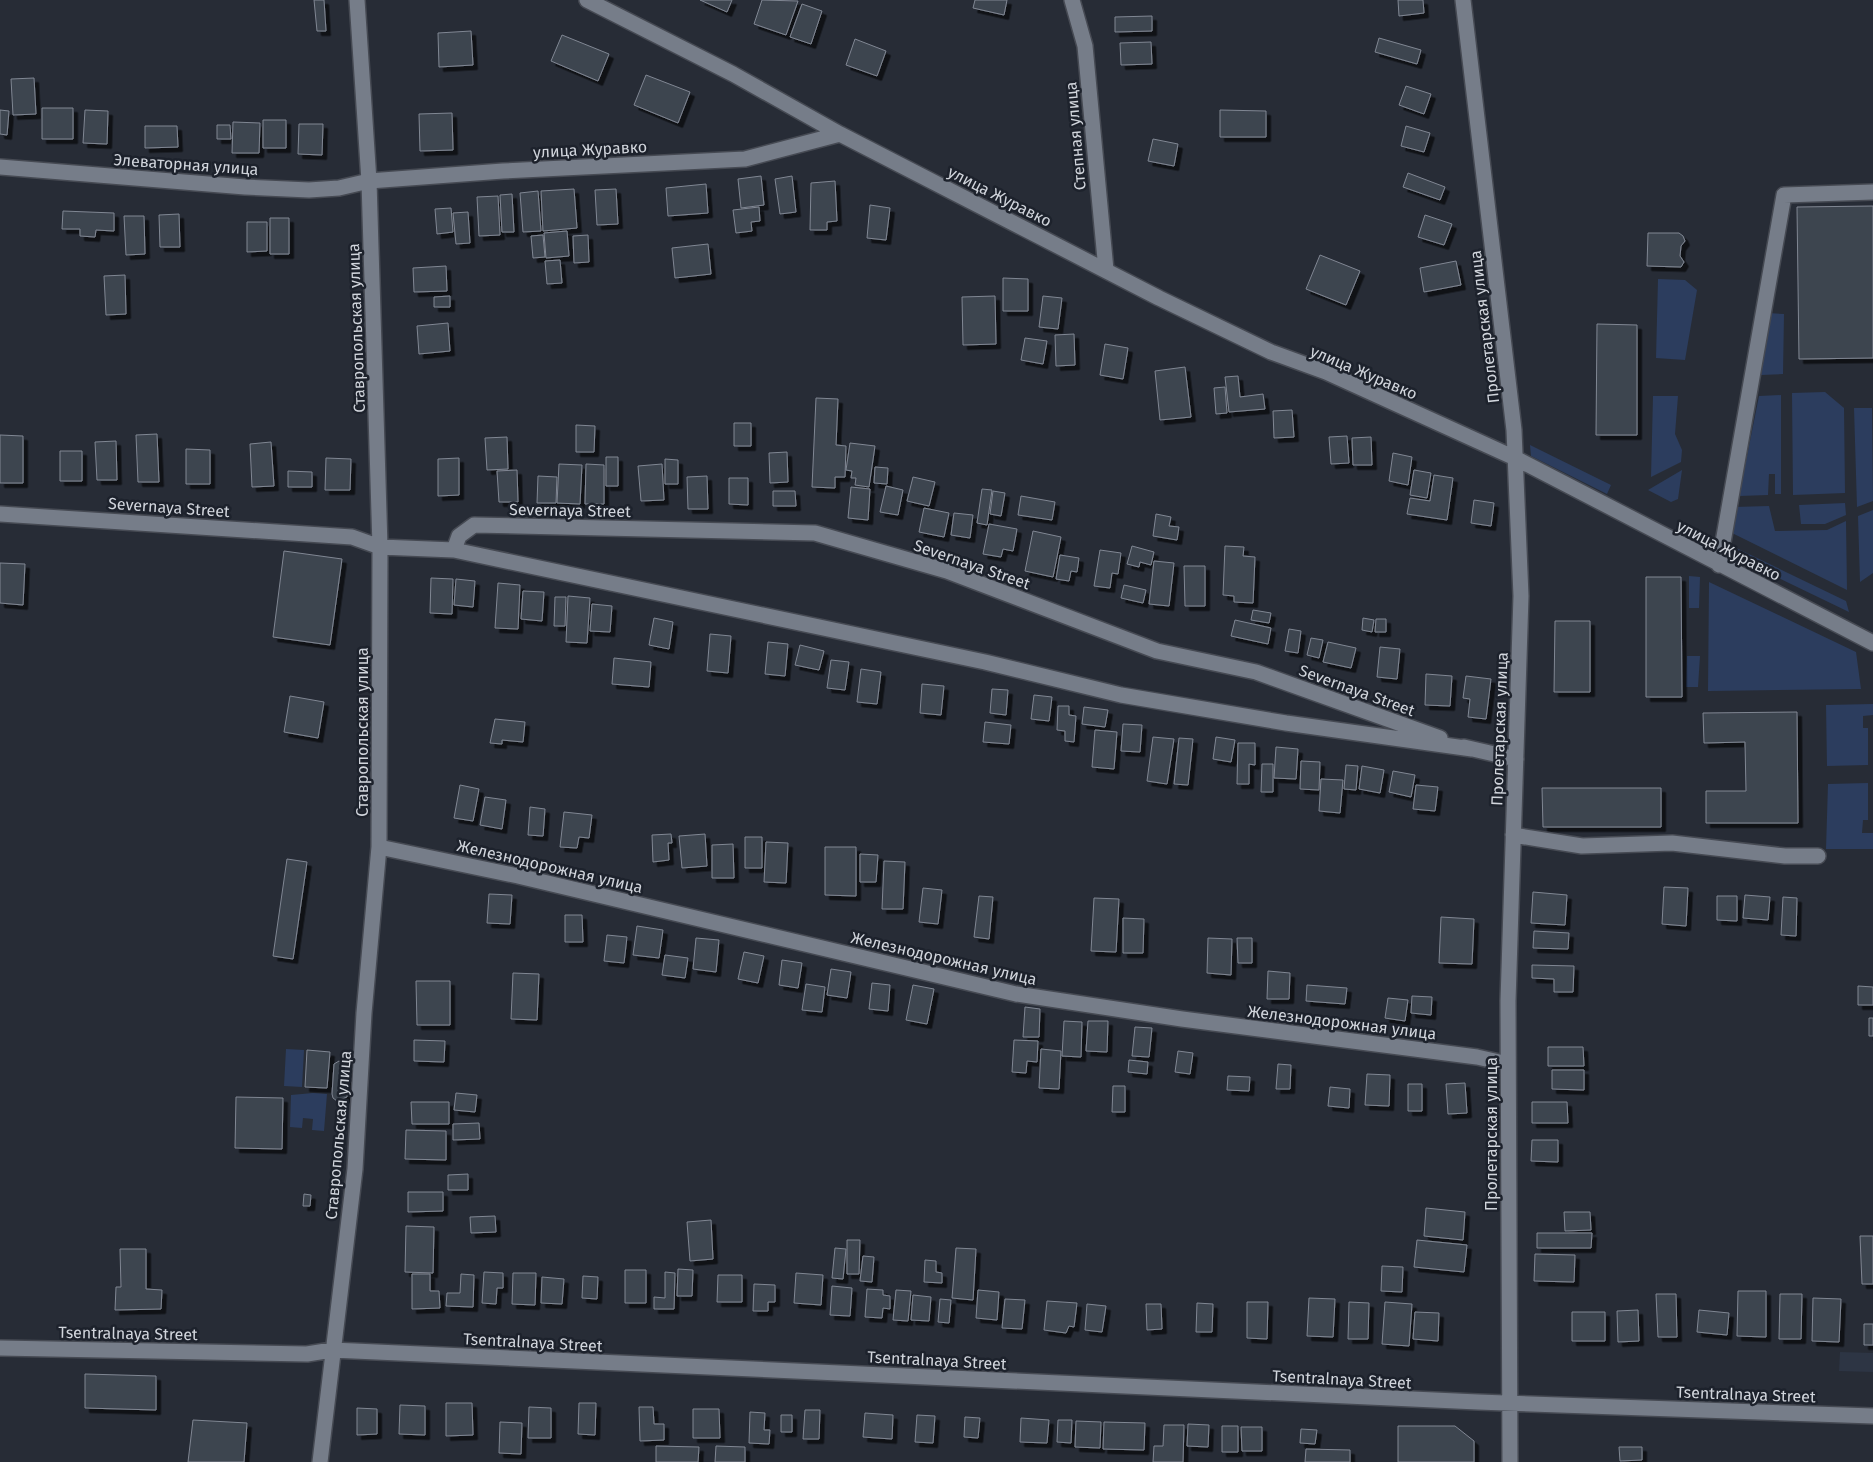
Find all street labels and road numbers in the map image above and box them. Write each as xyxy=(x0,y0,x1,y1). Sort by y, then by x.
street label: Степная улица xyxy=(1061,81,1090,191)
street label: улица Журавко xyxy=(532,137,648,162)
street label: Элеваторная улица xyxy=(113,150,259,179)
street label: улица Журавко xyxy=(945,162,1055,231)
street label: Ставропольская улица xyxy=(344,243,369,413)
street label: Пролетарская улица xyxy=(1466,249,1503,404)
street label: улица Журавко xyxy=(1308,341,1420,404)
street label: Severnaya Street xyxy=(108,494,231,521)
street label: Severnaya Street xyxy=(509,500,631,521)
street label: улица Журавко xyxy=(1674,516,1784,585)
street label: Severnaya Street xyxy=(911,536,1033,593)
street label: Ставропольская улица xyxy=(353,647,372,817)
street label: Пролетарская улица xyxy=(1487,652,1512,806)
street label: Severnaya Street xyxy=(1296,661,1418,720)
street label: Железнодорожная улица xyxy=(455,836,645,897)
street label: Железнодорожная улица xyxy=(849,928,1039,989)
street label: Железнодорожная улица xyxy=(1247,1001,1437,1044)
street label: Ставропольская улица xyxy=(322,1050,355,1220)
street label: Пролетарская улица xyxy=(1482,1057,1501,1211)
street label: Tsentralnaya Street xyxy=(58,1323,198,1344)
street label: Tsentralnaya Street xyxy=(463,1329,603,1356)
street label: Tsentralnaya Street xyxy=(867,1347,1007,1374)
street label: Tsentralnaya Street xyxy=(1272,1366,1412,1393)
street label: Tsentralnaya Street xyxy=(1676,1383,1816,1406)

